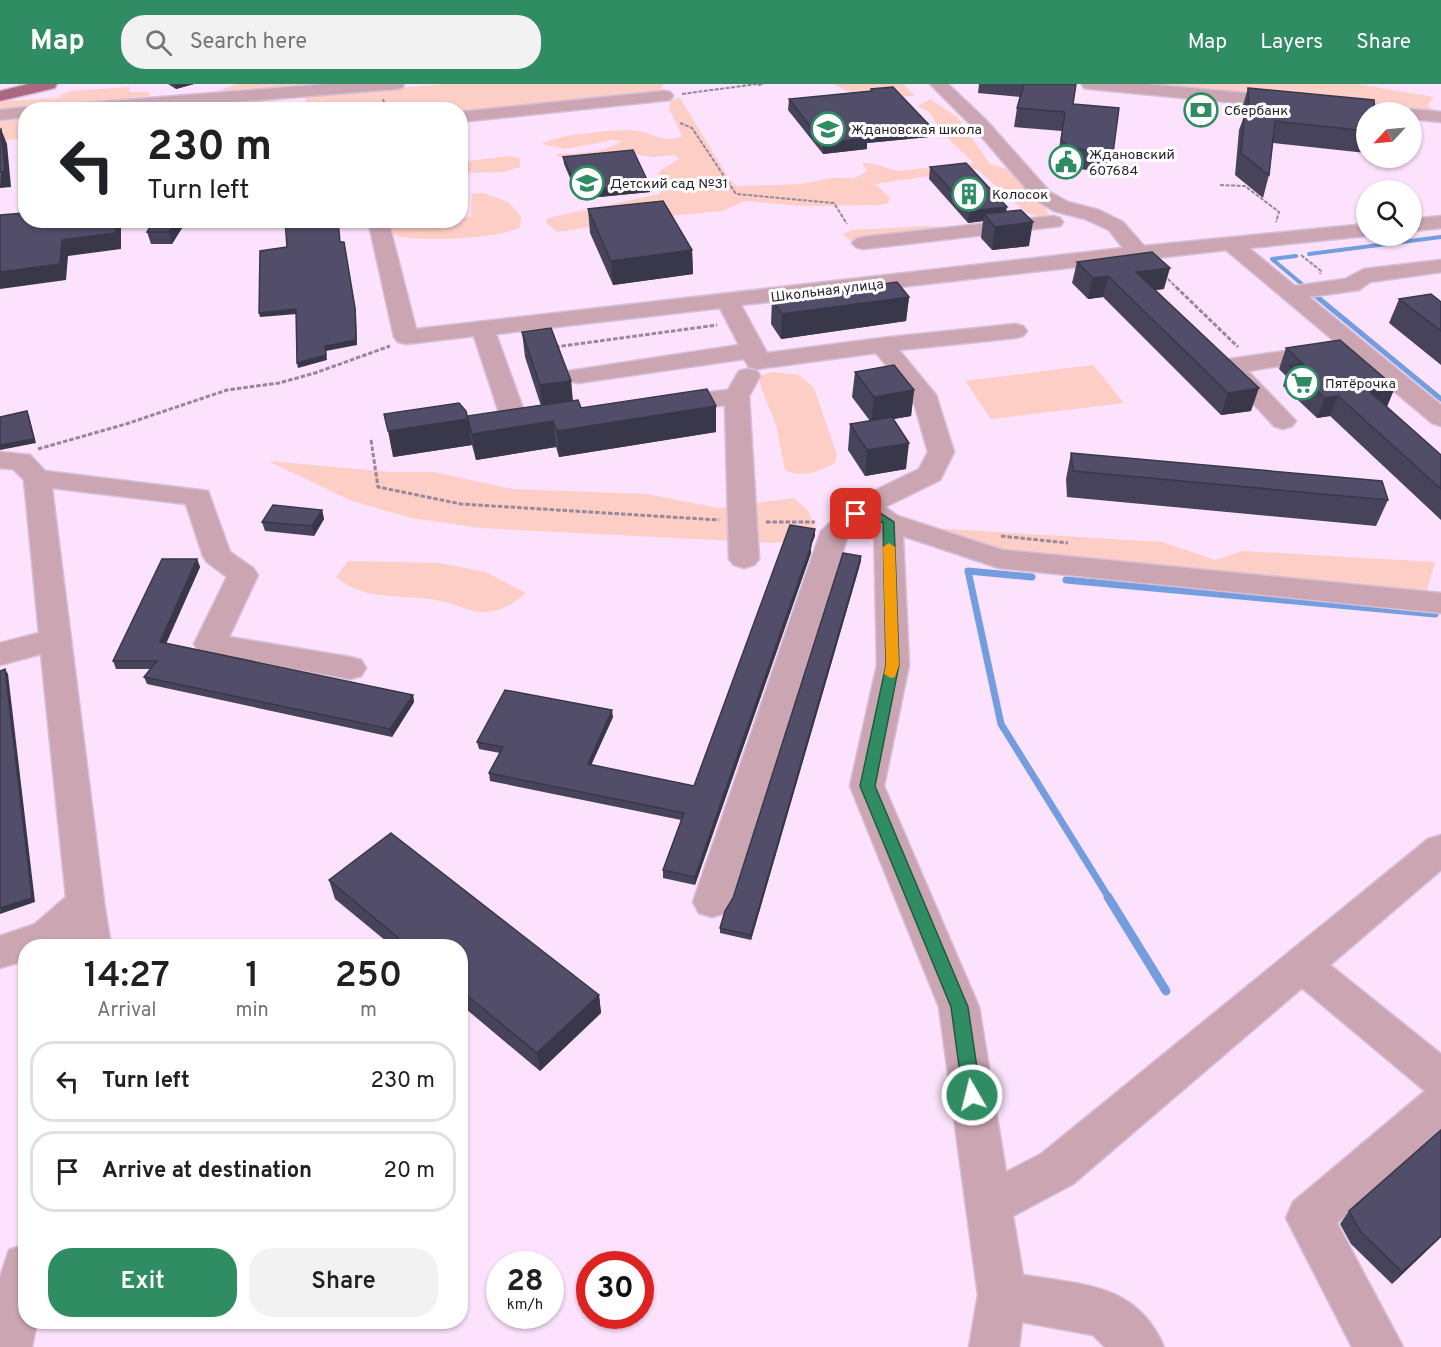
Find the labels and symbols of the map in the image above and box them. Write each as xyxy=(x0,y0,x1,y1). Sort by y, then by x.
bank icon: Сбербанк xyxy=(1183,92,1219,128)
north arrow xyxy=(1356,102,1422,168)
place label: Сбербанк xyxy=(1224,103,1288,120)
school or university icon: Ждановская школа xyxy=(810,111,846,147)
place label: Ждановская школа xyxy=(851,122,982,139)
public building icon: Ждановский 607684 xyxy=(1048,144,1084,180)
place label: Ждановский 607684 xyxy=(1089,147,1175,180)
school or university icon: Детский сад №31 xyxy=(569,165,605,201)
place label: Детский сад №31 xyxy=(610,176,728,193)
building icon: Колосок xyxy=(951,176,987,212)
place label: Колосок xyxy=(992,187,1048,204)
street label: Школьная улица xyxy=(770,276,885,307)
supermarket icon: Пятёрочка xyxy=(1284,365,1320,401)
place label: Пятёрочка xyxy=(1325,376,1396,393)
pin xyxy=(830,488,881,539)
position arrow xyxy=(940,1063,1004,1127)
speed limit sign: 30 xyxy=(576,1251,654,1329)

